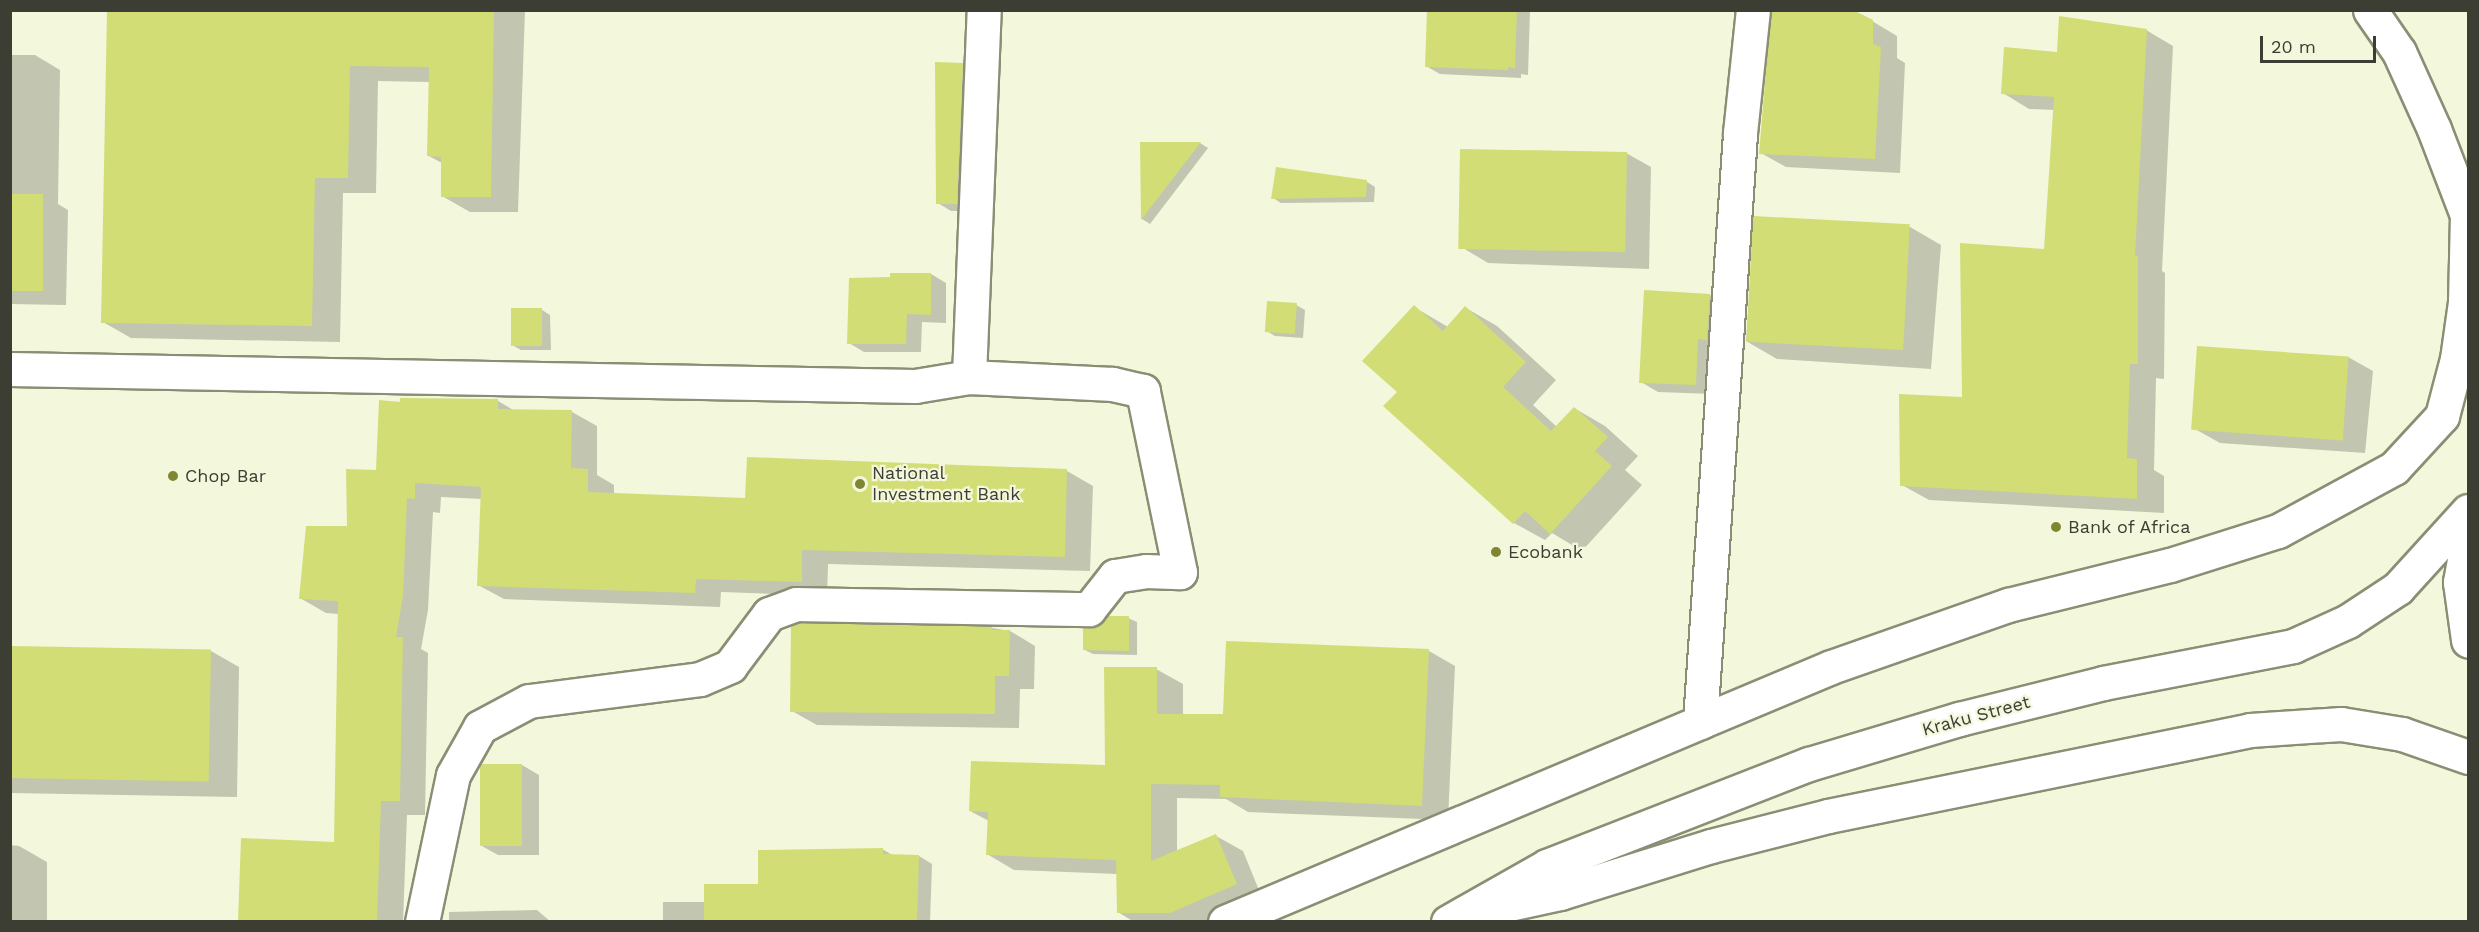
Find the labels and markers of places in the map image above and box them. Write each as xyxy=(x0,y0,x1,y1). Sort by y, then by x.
place label: National Investment Bank xyxy=(872,463,1020,506)
place label: Chop Bar xyxy=(185,465,266,487)
marker: Chop Bar xyxy=(166,469,180,483)
marker: National Investment Bank xyxy=(853,477,867,491)
place label: Bank of Africa xyxy=(2068,516,2192,538)
marker: Bank of Africa xyxy=(2049,520,2063,534)
place label: Ecobank xyxy=(1508,541,1583,563)
marker: Ecobank xyxy=(1489,545,1503,559)

